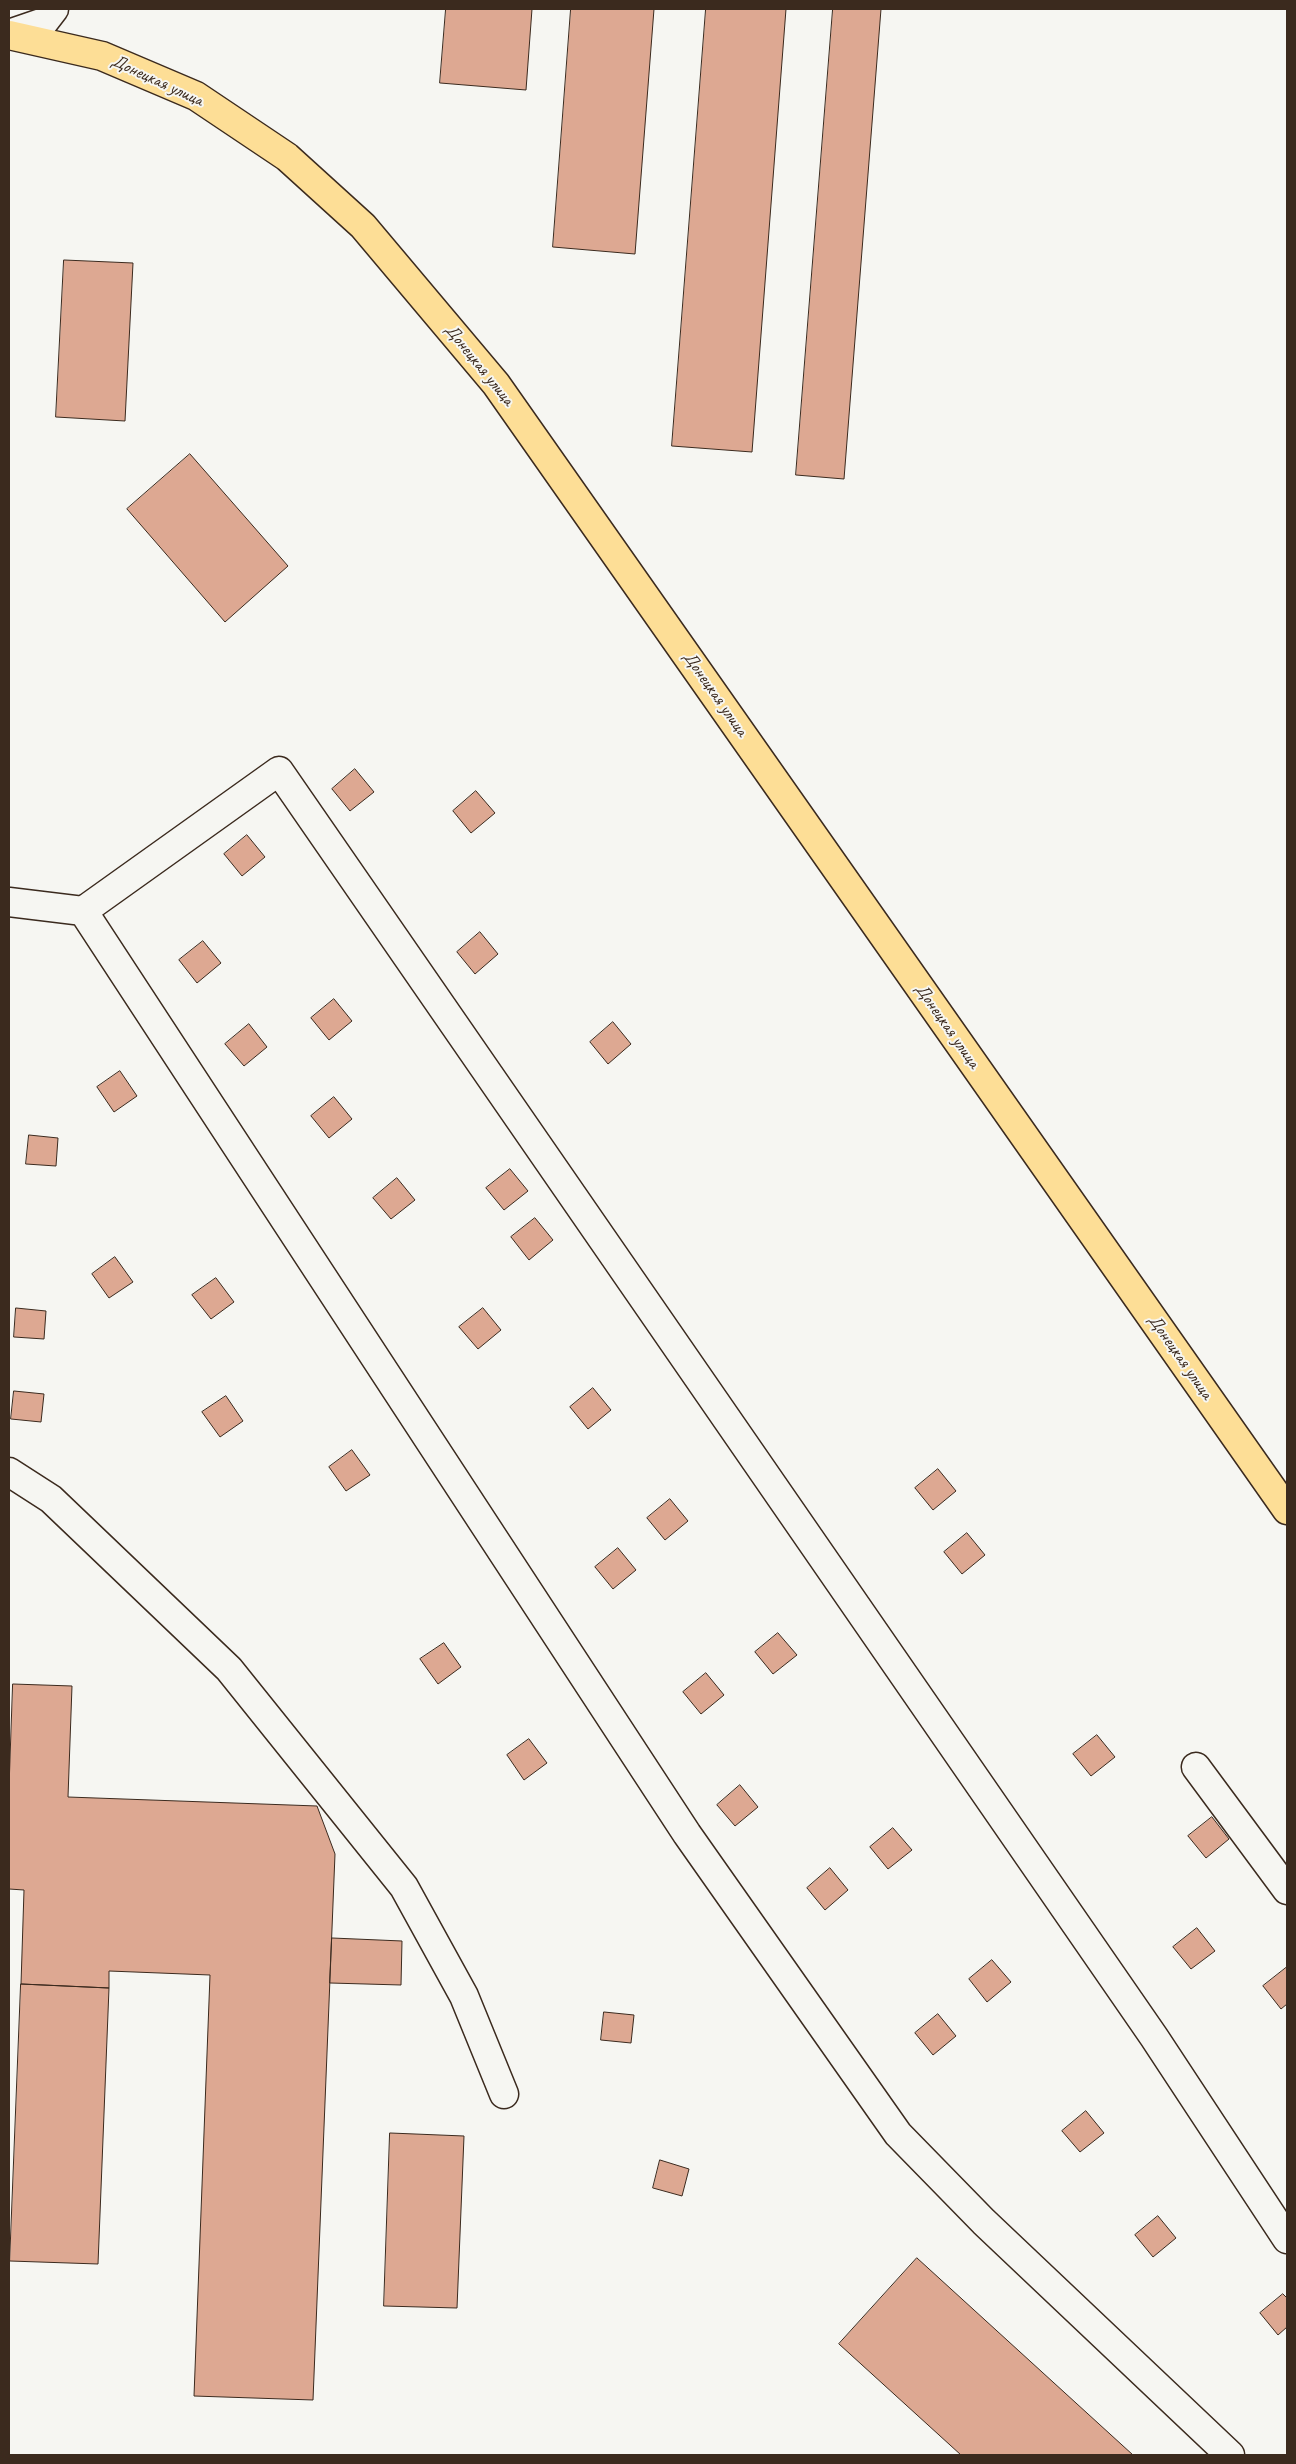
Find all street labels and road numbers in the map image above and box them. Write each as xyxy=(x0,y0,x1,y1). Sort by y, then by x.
street label: Донецкая улица xyxy=(108,50,206,112)
street label: Донецкая улица xyxy=(439,320,519,410)
street label: Донецкая улица xyxy=(678,647,752,741)
street label: Донецкая улица xyxy=(910,979,984,1073)
street label: Донецкая улица xyxy=(1143,1310,1217,1404)

